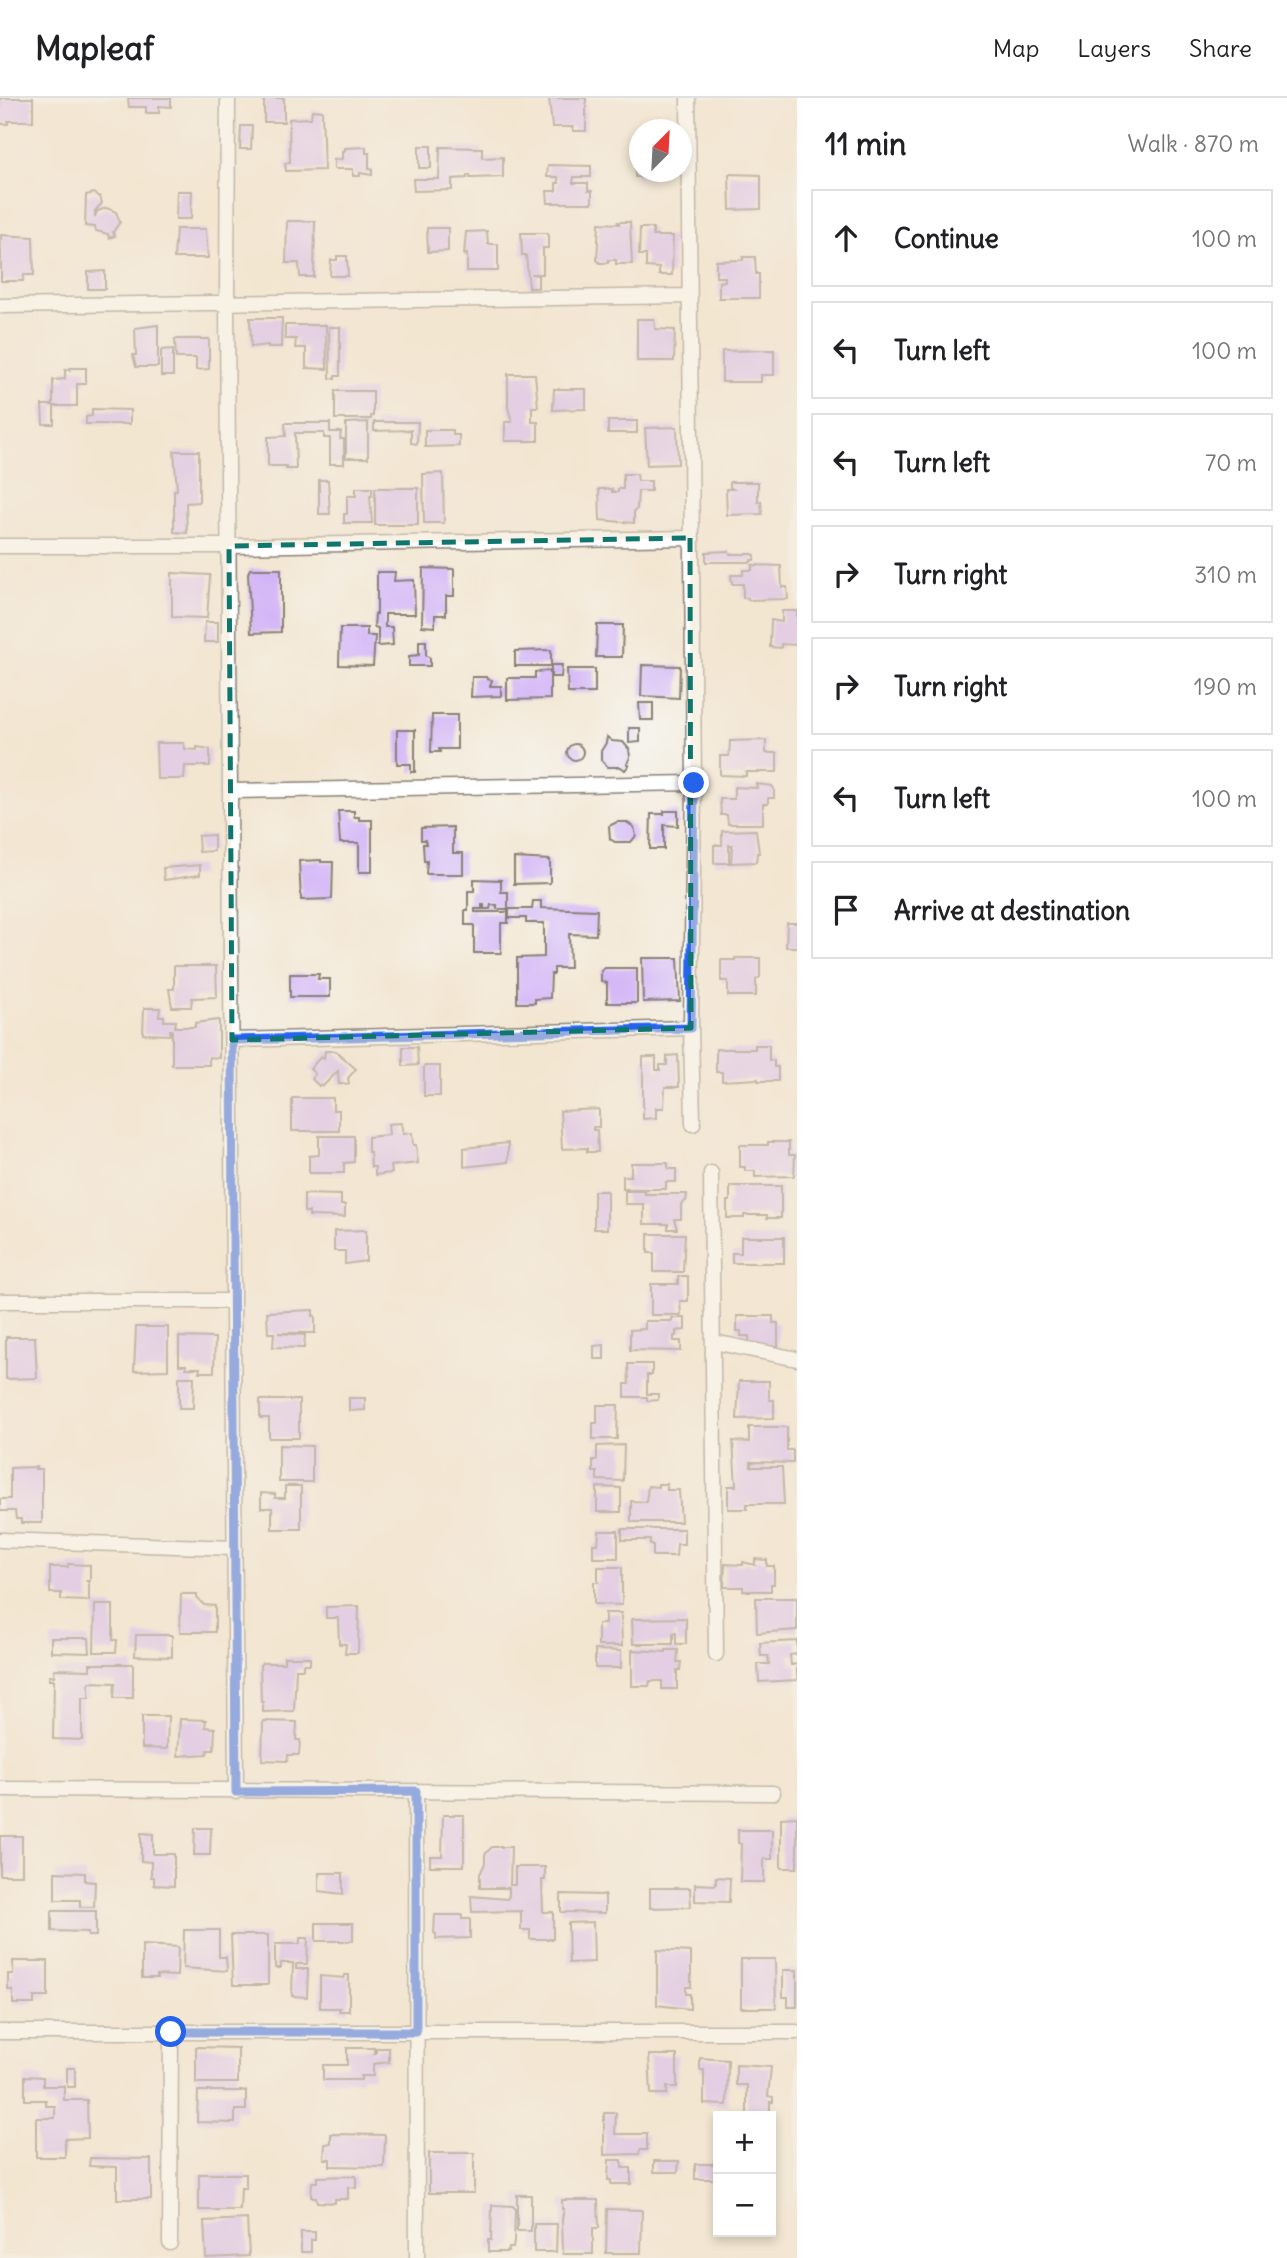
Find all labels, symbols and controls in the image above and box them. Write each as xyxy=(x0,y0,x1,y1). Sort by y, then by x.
text: Mapleaf xyxy=(35,27,154,69)
text: Map xyxy=(993,33,1039,63)
text: Layers xyxy=(1077,33,1151,63)
text: Share xyxy=(1189,33,1252,63)
north arrow xyxy=(629,119,692,182)
text: 11 min xyxy=(825,125,906,163)
text: Walk · 870 m xyxy=(1127,129,1259,158)
icon: ahead xyxy=(827,219,865,257)
text: Continue xyxy=(894,222,999,255)
text: 100 m xyxy=(1192,224,1257,253)
icon: left xyxy=(827,331,865,369)
text: Turn left xyxy=(894,334,990,367)
text: 100 m xyxy=(1192,336,1257,365)
icon: left xyxy=(827,443,865,481)
text: Turn left xyxy=(894,446,990,479)
text: 70 m xyxy=(1205,448,1257,477)
icon: right xyxy=(827,555,865,593)
text: Turn right xyxy=(894,558,1007,591)
text: 310 m xyxy=(1194,560,1257,589)
icon: right xyxy=(827,667,865,705)
text: Turn right xyxy=(894,670,1007,703)
text: 190 m xyxy=(1194,672,1257,701)
route end xyxy=(678,767,709,798)
icon: left xyxy=(827,779,865,817)
text: Turn left xyxy=(894,782,990,815)
text: 100 m xyxy=(1192,784,1257,813)
icon: arrive xyxy=(827,891,865,929)
text: Arrive at destination xyxy=(894,894,1130,927)
route start xyxy=(155,2016,186,2047)
map controls xyxy=(713,2111,776,2237)
button: + xyxy=(713,2111,776,2174)
button: − xyxy=(713,2174,776,2237)

